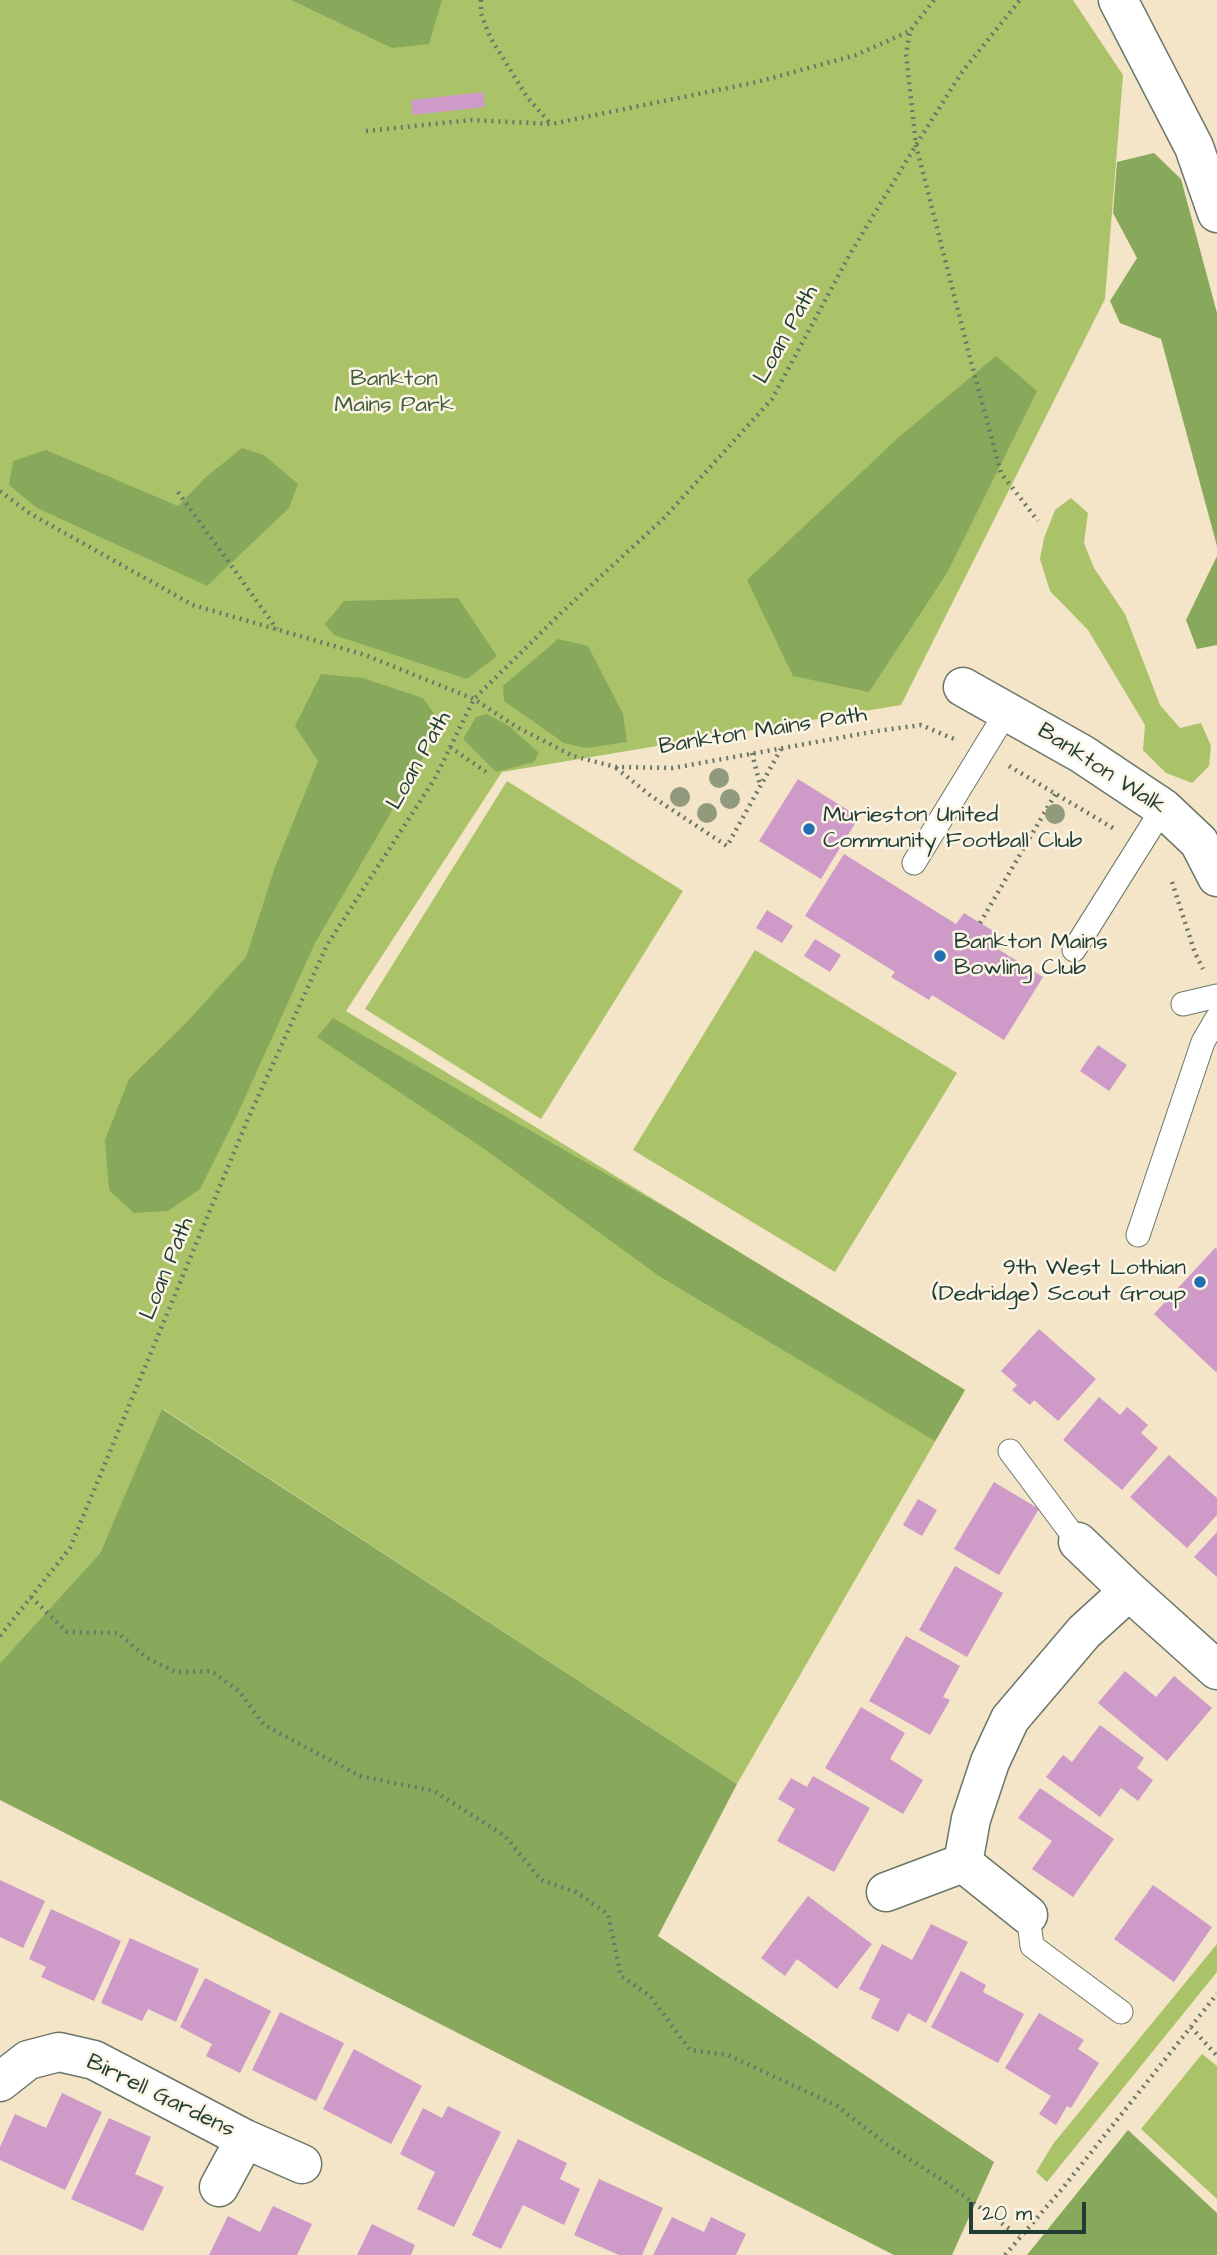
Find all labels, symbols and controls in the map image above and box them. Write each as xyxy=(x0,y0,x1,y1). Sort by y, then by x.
street label: Loan Path xyxy=(749,281,825,389)
park label: Bankton Mains Park xyxy=(334,366,454,420)
street label: Bankton Mains Path xyxy=(657,702,869,762)
street label: Loan Path xyxy=(382,707,458,815)
street label: Bankton Walk xyxy=(1032,718,1170,822)
place label: Murieston United Community Football Club xyxy=(823,802,1082,856)
marker: Murieston United Community Football Club xyxy=(801,821,817,837)
place label: Bankton Mains Bowling Club xyxy=(954,929,1108,983)
marker: Bankton Mains Bowling Club xyxy=(932,948,948,964)
street label: Loan Path xyxy=(135,1214,201,1324)
place label: 9th West Lothian (Dedridge) Scout Group xyxy=(932,1255,1186,1309)
marker: 9th West Lothian (Dedridge) Scout Group xyxy=(1192,1274,1208,1290)
street label: Birrell Gardens xyxy=(81,2049,239,2145)
scale bar xyxy=(972,2188,1089,2232)
text: 20 m xyxy=(982,2199,1032,2228)

